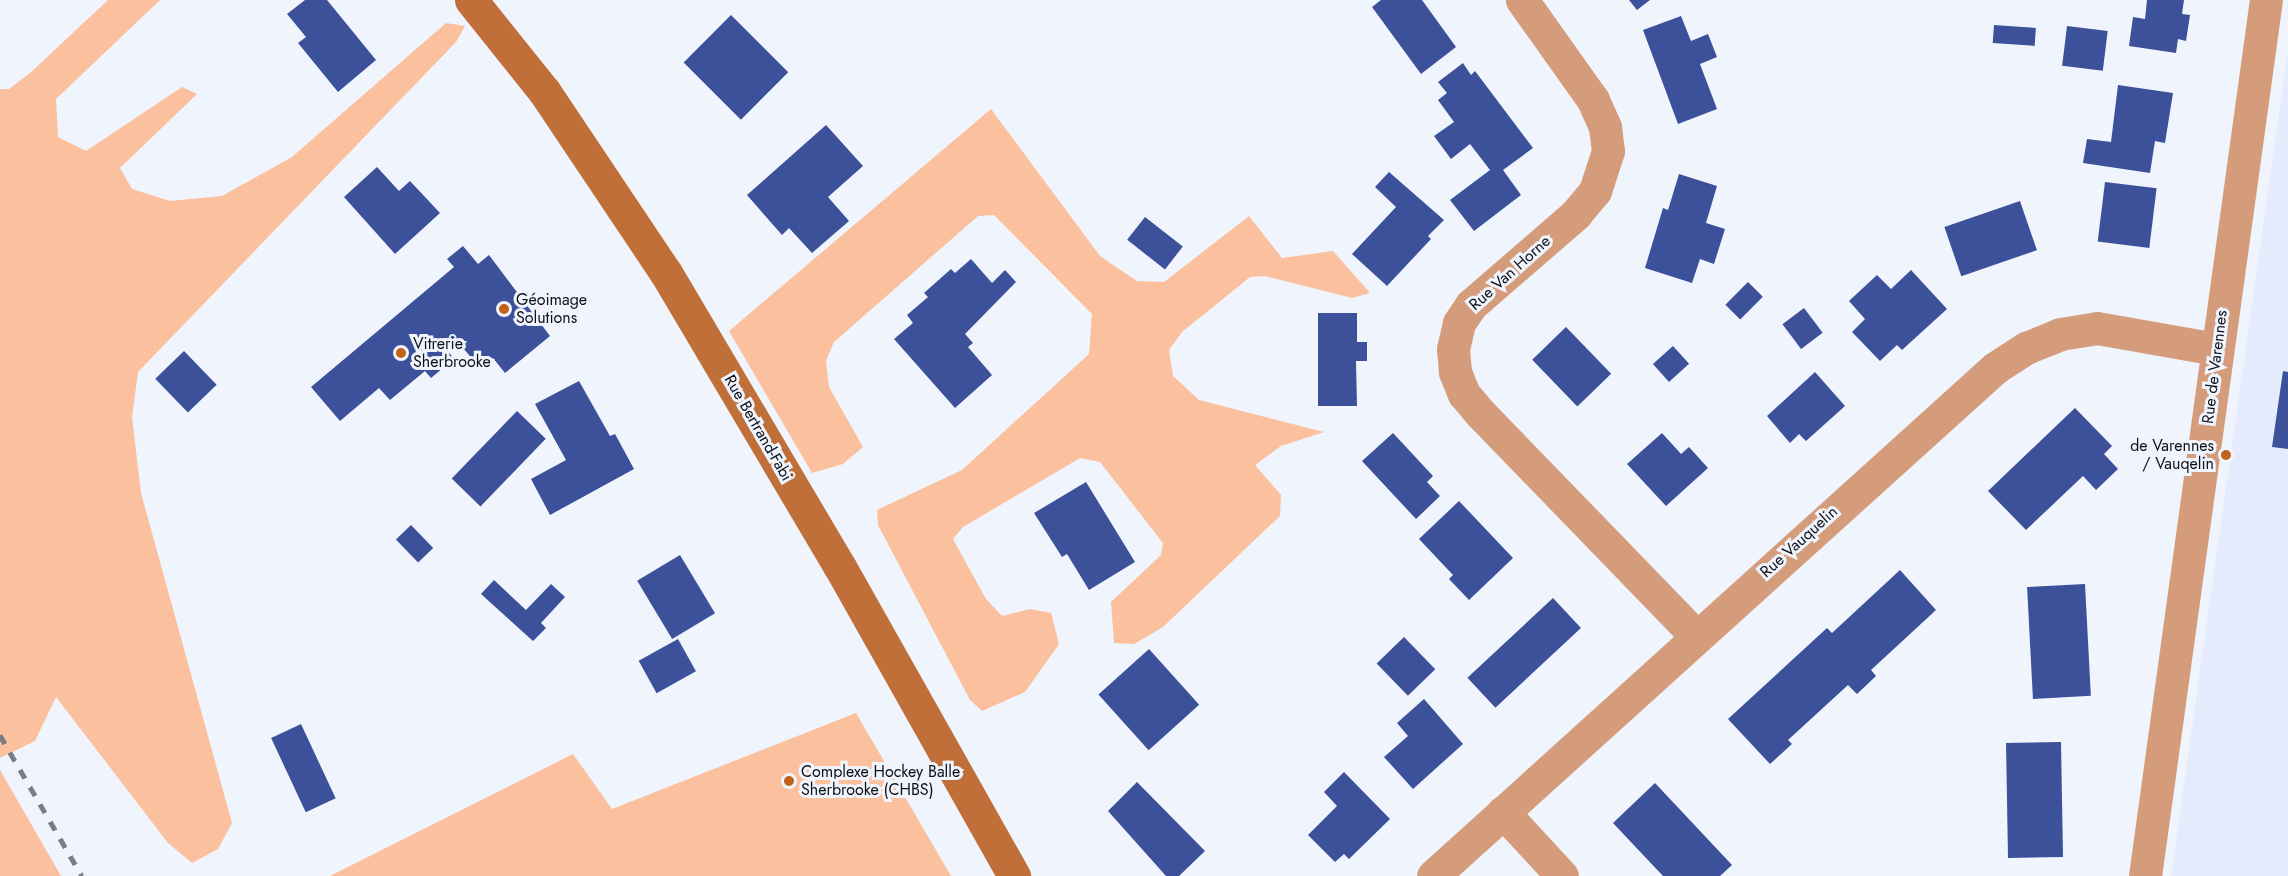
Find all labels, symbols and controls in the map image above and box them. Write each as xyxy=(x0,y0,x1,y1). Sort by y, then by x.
street label: Rue Van Horne xyxy=(1465,232,1555,314)
place label: Géoimage Solutions xyxy=(516,290,587,328)
marker: Géoimage Solutions xyxy=(497,302,511,316)
street label: Rue de Varennes xyxy=(2199,309,2231,425)
place label: Vitrerie Sherbrooke xyxy=(413,334,491,372)
marker: Vitrerie Sherbrooke xyxy=(394,346,408,360)
street label: Rue Bertrand-Fabi xyxy=(720,371,796,485)
place label: de Varennes / Vauqelin xyxy=(2130,436,2214,474)
marker: de Varennes / Vauqelin xyxy=(2219,448,2233,462)
street label: Rue Vauquelin xyxy=(1756,502,1842,582)
place label: Complexe Hockey Balle Sherbrooke (CHBS) xyxy=(801,762,960,800)
marker: Complexe Hockey Balle Sherbrooke (CHBS) xyxy=(782,774,796,788)

